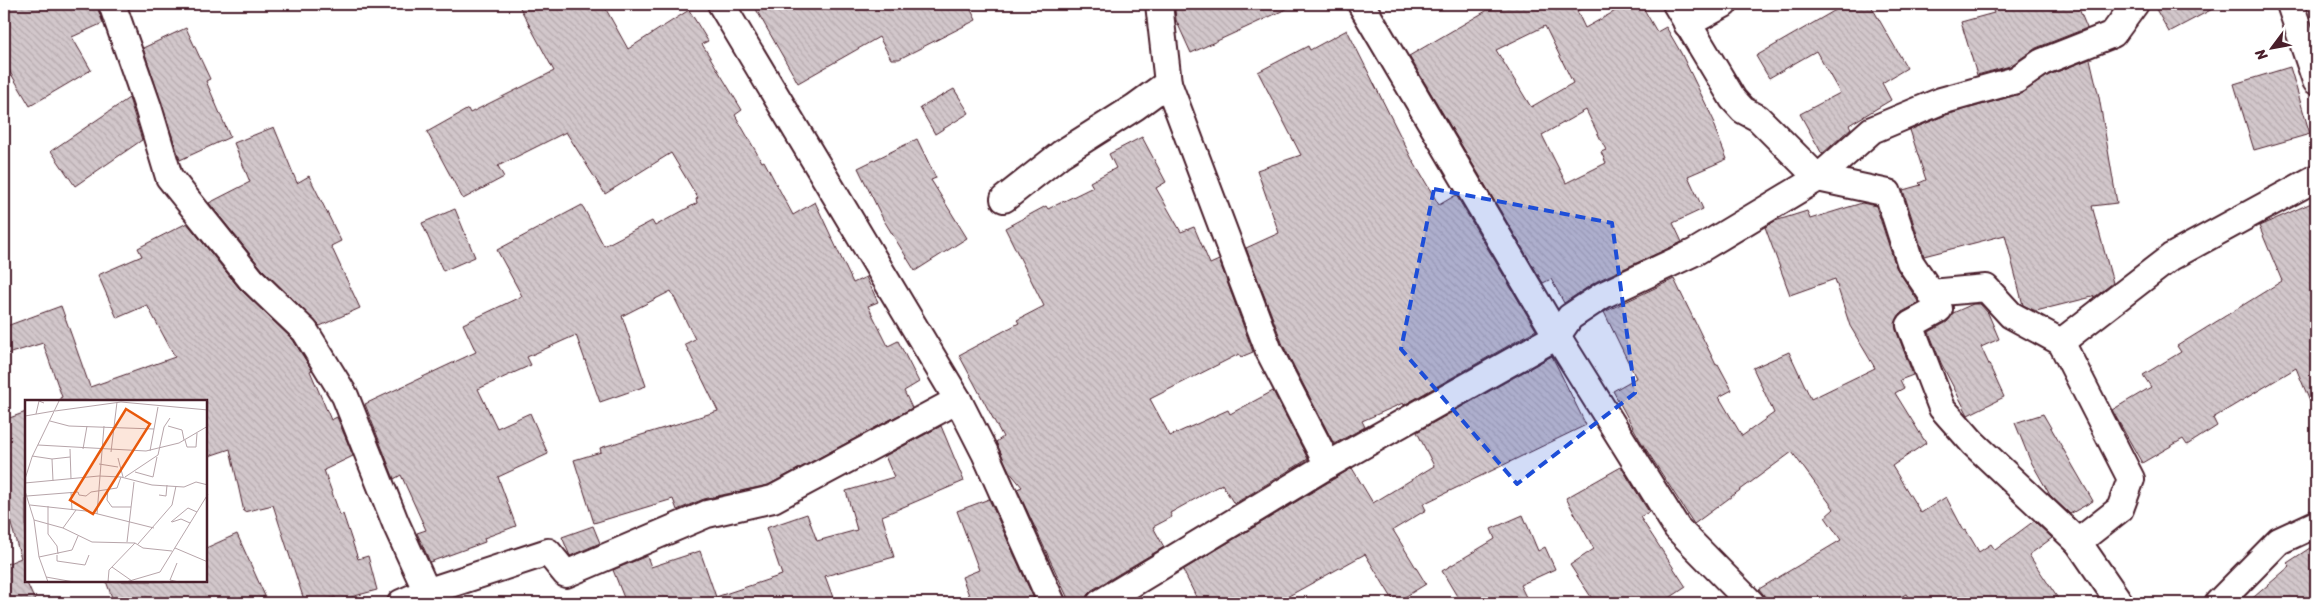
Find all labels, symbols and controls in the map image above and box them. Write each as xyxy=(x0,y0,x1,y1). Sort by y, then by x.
north arrow xyxy=(2248,22,2298,72)
text: N xyxy=(2248,44,2275,66)
inset map xyxy=(25,400,208,582)

